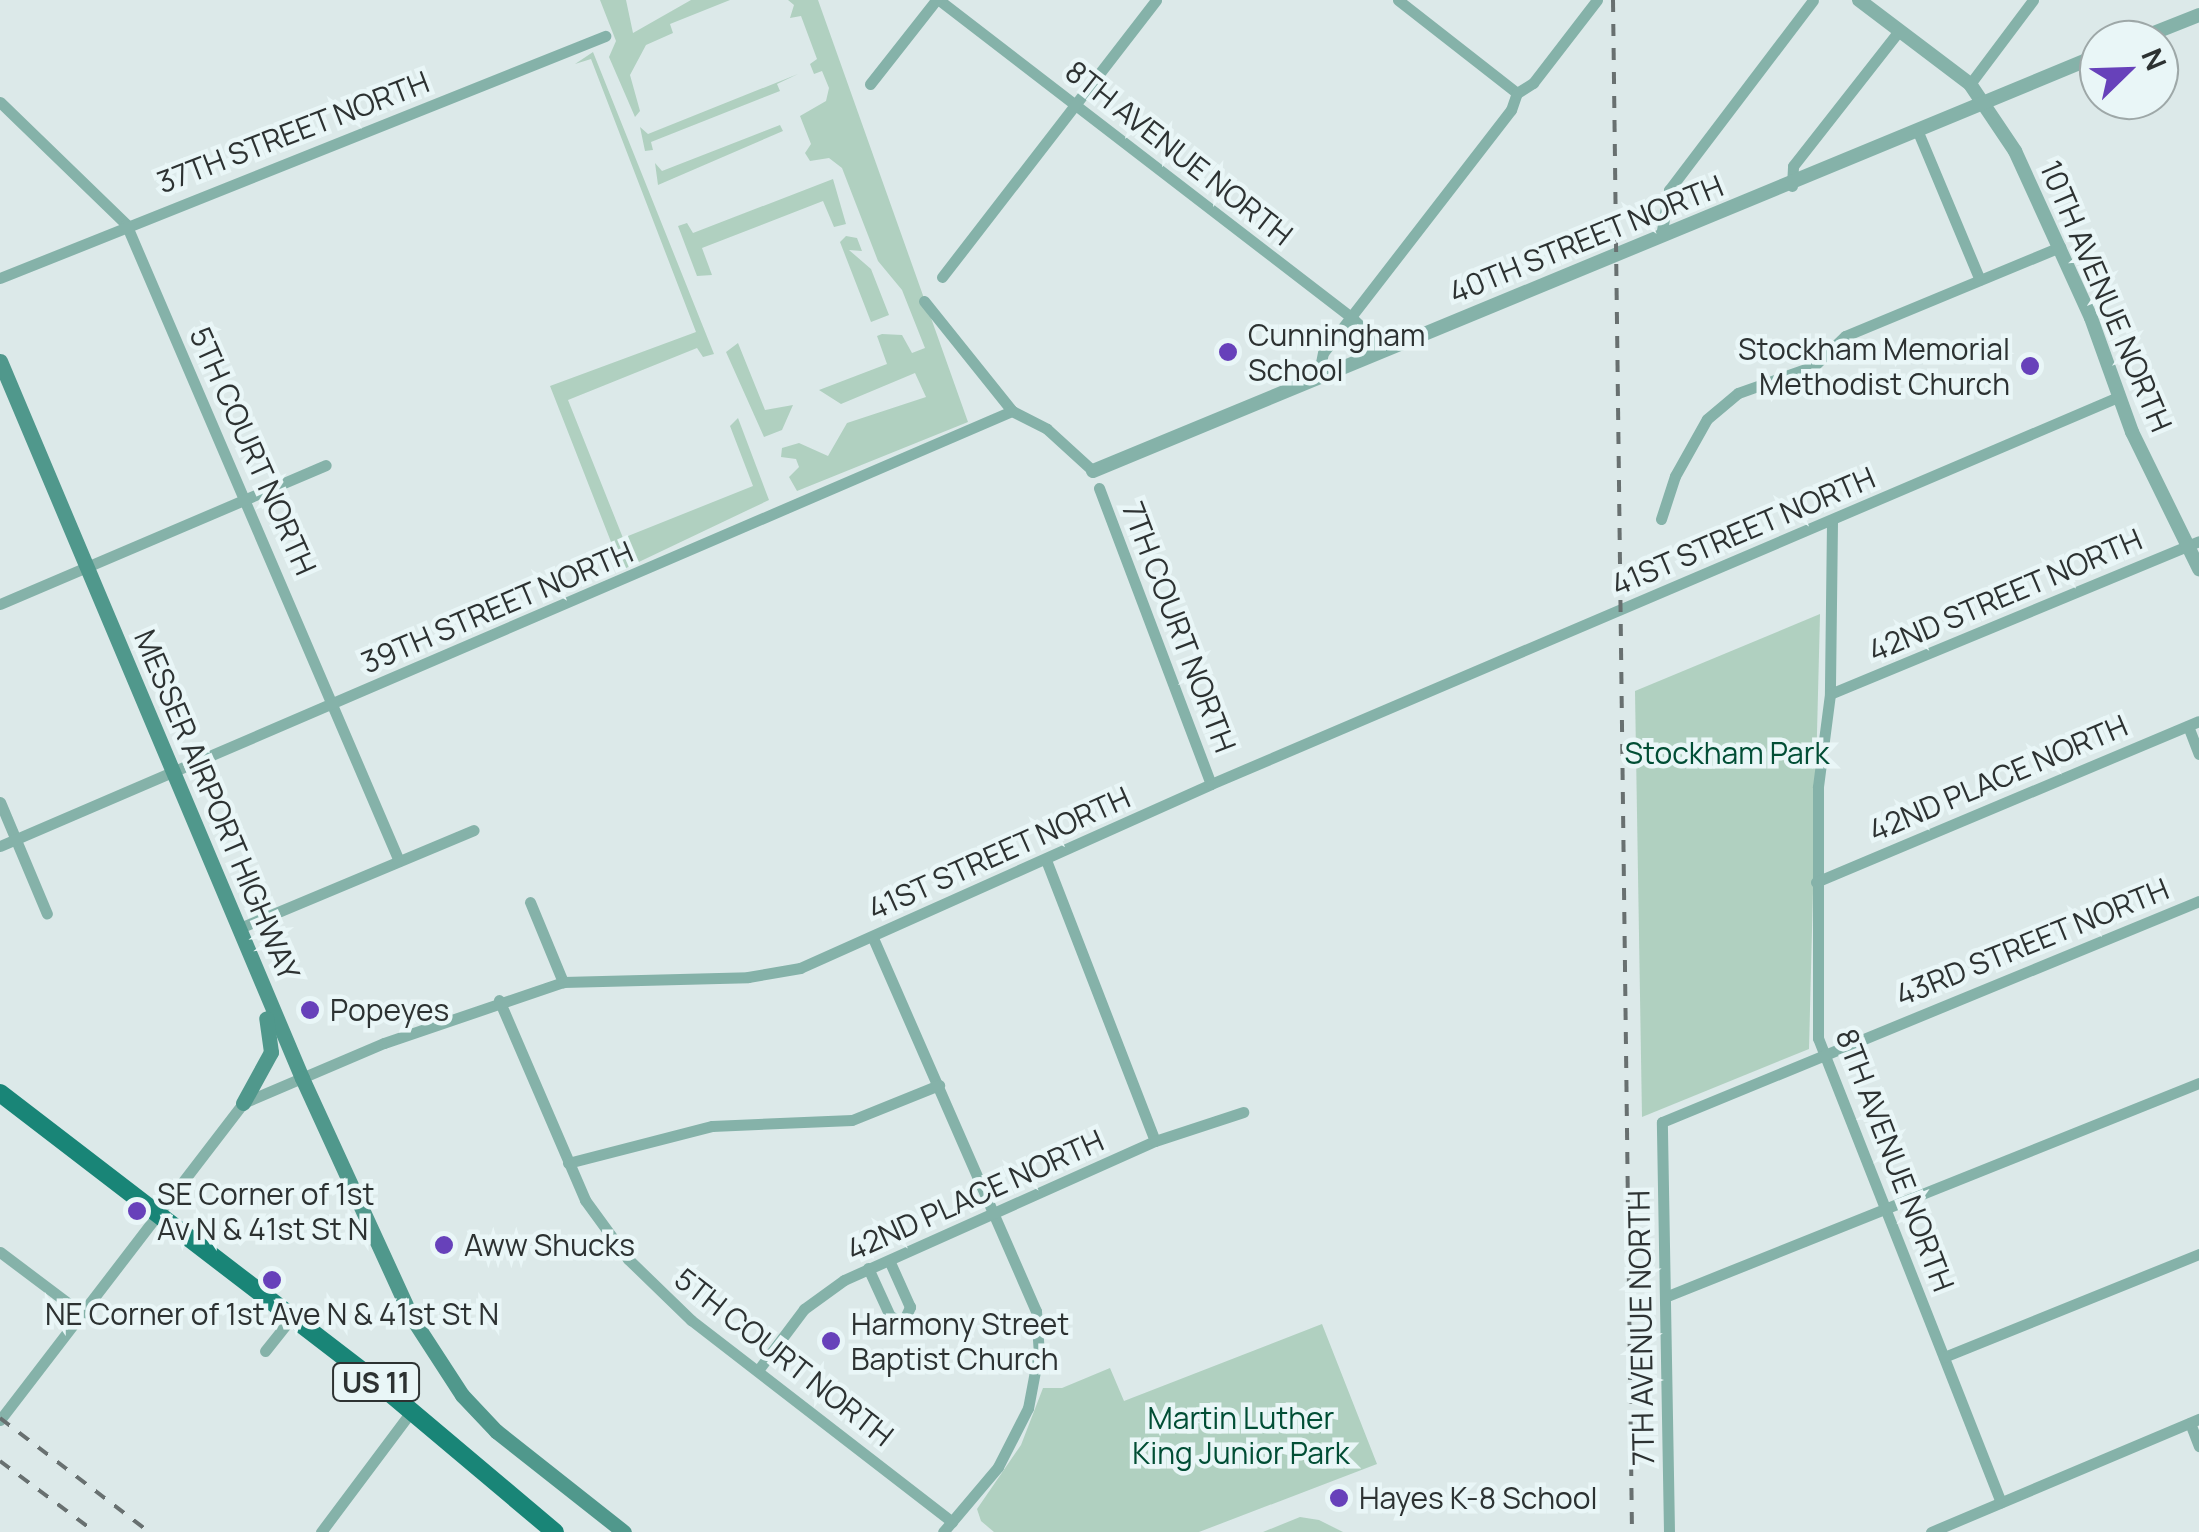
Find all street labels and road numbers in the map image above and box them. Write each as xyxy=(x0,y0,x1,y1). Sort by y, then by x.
street label: 8TH AVENUE NORTH xyxy=(1058,53,1300,253)
street label: 37TH STREET NORTH xyxy=(152,63,434,201)
street label: 10TH AVENUE NORTH xyxy=(2033,155,2179,437)
street label: 40TH STREET NORTH xyxy=(1443,167,1729,311)
street label: 5TH COURT NORTH xyxy=(182,321,324,581)
street label: 41ST STREET NORTH xyxy=(1605,459,1881,603)
street label: 7TH COURT NORTH xyxy=(1115,496,1243,758)
street label: 42ND STREET NORTH xyxy=(1862,521,2148,669)
street label: 39TH STREET NORTH xyxy=(355,533,639,681)
street label: MESSER AIRPORT HIGHWAY xyxy=(127,624,307,986)
street label: 42ND PLACE NORTH xyxy=(1863,707,2133,849)
street label: 41ST STREET NORTH xyxy=(862,779,1136,927)
street label: 43RD STREET NORTH xyxy=(1890,871,2174,1013)
street label: 8TH AVENUE NORTH xyxy=(1828,1024,1962,1296)
street label: 42ND PLACE NORTH xyxy=(841,1122,1109,1268)
street label: 7TH AVENUE NORTH xyxy=(1621,1190,1661,1466)
street label: 5TH COURT NORTH xyxy=(667,1260,901,1454)
road number: US 11 xyxy=(331,1359,421,1405)

